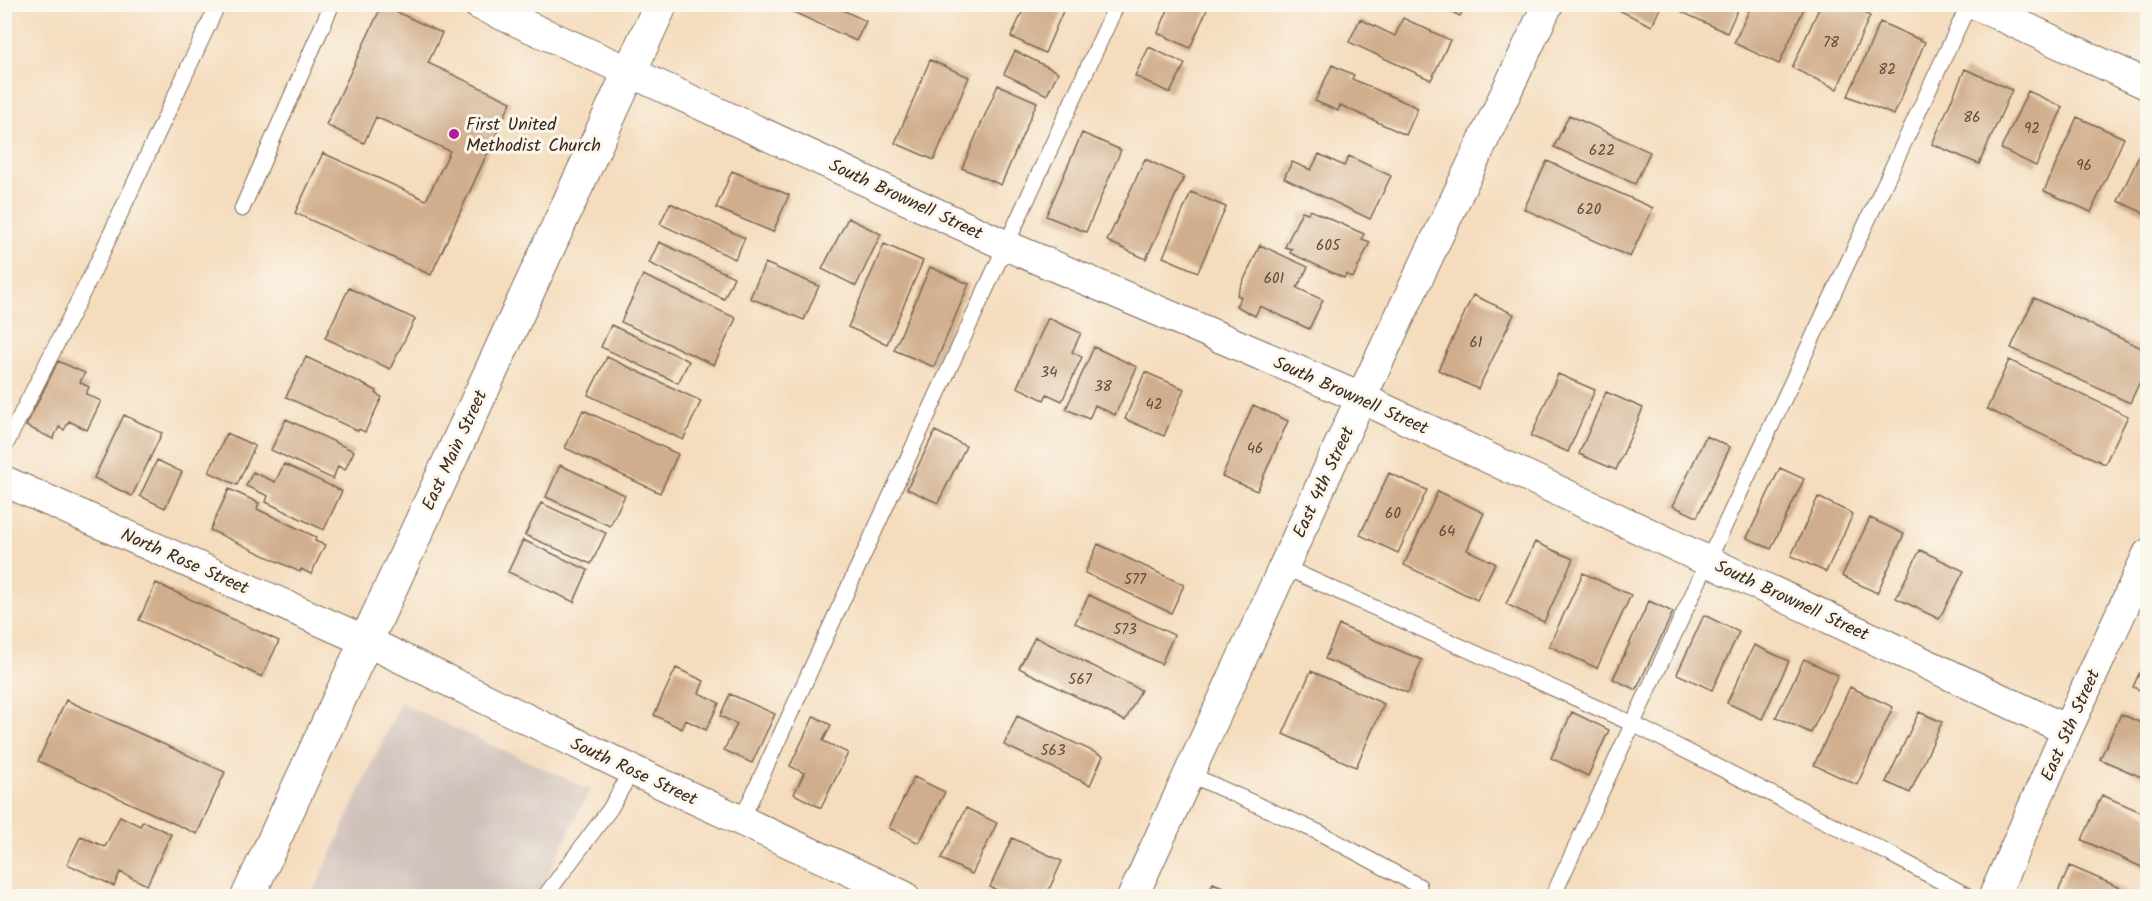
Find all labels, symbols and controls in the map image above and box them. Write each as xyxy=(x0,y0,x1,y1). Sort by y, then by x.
house number: 78 xyxy=(1823,31,1840,55)
house number: 82 xyxy=(1878,58,1896,82)
house number: 86 xyxy=(1963,106,1981,130)
place label: First United Methodist Church xyxy=(466,111,601,161)
house number: 92 xyxy=(2024,117,2040,141)
marker: First United Methodist Church xyxy=(447,127,461,141)
house number: 622 xyxy=(1589,139,1615,163)
street label: South Brownell Street xyxy=(823,152,988,249)
house number: 96 xyxy=(2076,154,2092,178)
house number: 620 xyxy=(1577,198,1602,222)
house number: 605 xyxy=(1316,234,1341,258)
house number: 601 xyxy=(1264,267,1285,291)
house number: 61 xyxy=(1469,331,1483,355)
street label: South Brownell Street xyxy=(1268,349,1434,444)
house number: 34 xyxy=(1041,361,1057,385)
house number: 38 xyxy=(1094,375,1113,399)
street label: East Main Street xyxy=(415,385,496,516)
house number: 42 xyxy=(1146,393,1162,417)
street label: East 4th Street xyxy=(1286,421,1363,543)
house number: 46 xyxy=(1247,437,1263,461)
house number: 60 xyxy=(1385,502,1401,526)
house number: 64 xyxy=(1439,520,1455,544)
street label: North Rose Street xyxy=(116,521,254,604)
street label: South Brownell Street xyxy=(1709,553,1874,650)
house number: 577 xyxy=(1124,568,1147,592)
house number: 573 xyxy=(1113,618,1137,642)
street label: East 5th Street xyxy=(2034,664,2109,786)
house number: 567 xyxy=(1068,668,1093,692)
street label: South Rose Street xyxy=(565,730,703,815)
house number: 563 xyxy=(1041,739,1066,763)

